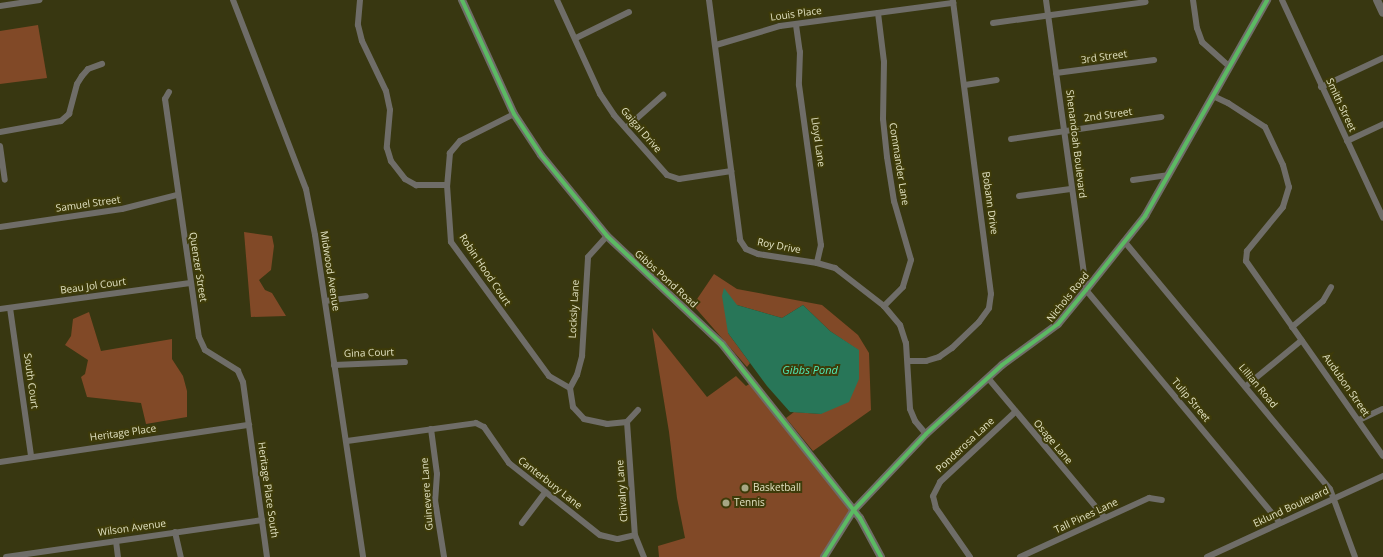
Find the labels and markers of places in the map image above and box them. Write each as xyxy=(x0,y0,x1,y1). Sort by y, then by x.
place label: Basketball xyxy=(753,482,801,494)
marker: Basketball xyxy=(740,483,750,493)
place label: Tennis xyxy=(734,497,765,509)
marker: Tennis xyxy=(721,498,731,508)

